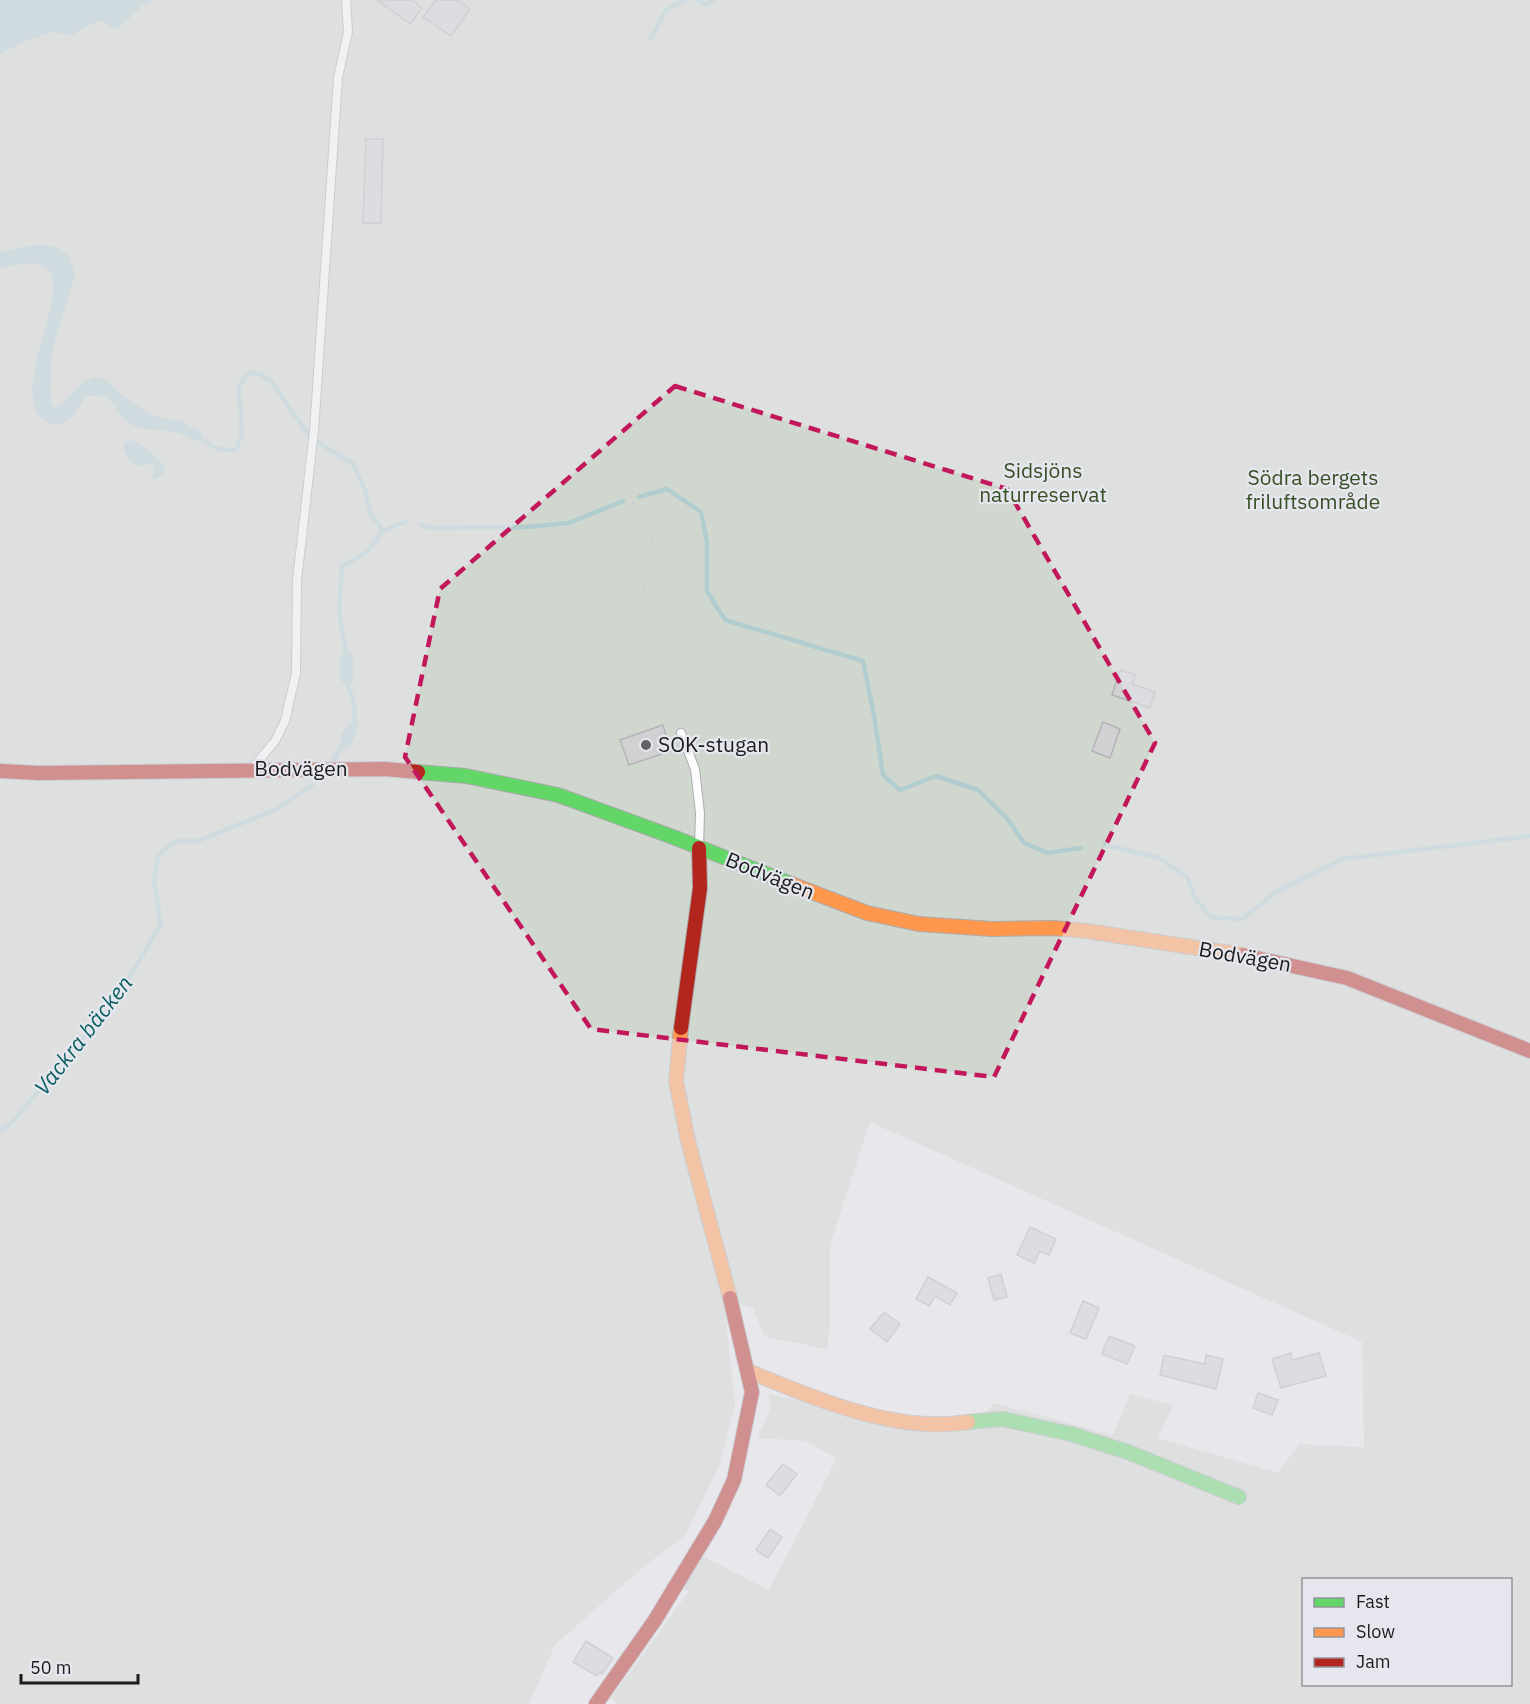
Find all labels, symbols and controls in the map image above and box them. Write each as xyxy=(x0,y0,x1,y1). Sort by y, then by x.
park label: Sidsjöns naturreservat xyxy=(979,456,1107,508)
park label: Södra bergets friluftsområde xyxy=(1246,463,1380,515)
place label: SOK-stugan xyxy=(658,730,769,758)
marker: SOK-stugan xyxy=(639,738,653,752)
street label: Bodvägen xyxy=(254,754,348,782)
street label: Bodvägen xyxy=(722,845,819,906)
street label: Bodvägen xyxy=(1197,934,1294,978)
water label: Vackra bäcken xyxy=(27,969,138,1100)
legend xyxy=(1302,1578,1512,1686)
text: Fast xyxy=(1356,1590,1390,1613)
text: Slow xyxy=(1356,1620,1395,1643)
scale bar xyxy=(21,1647,138,1685)
text: Jam xyxy=(1356,1650,1391,1673)
text: 50 m xyxy=(30,1656,72,1679)

